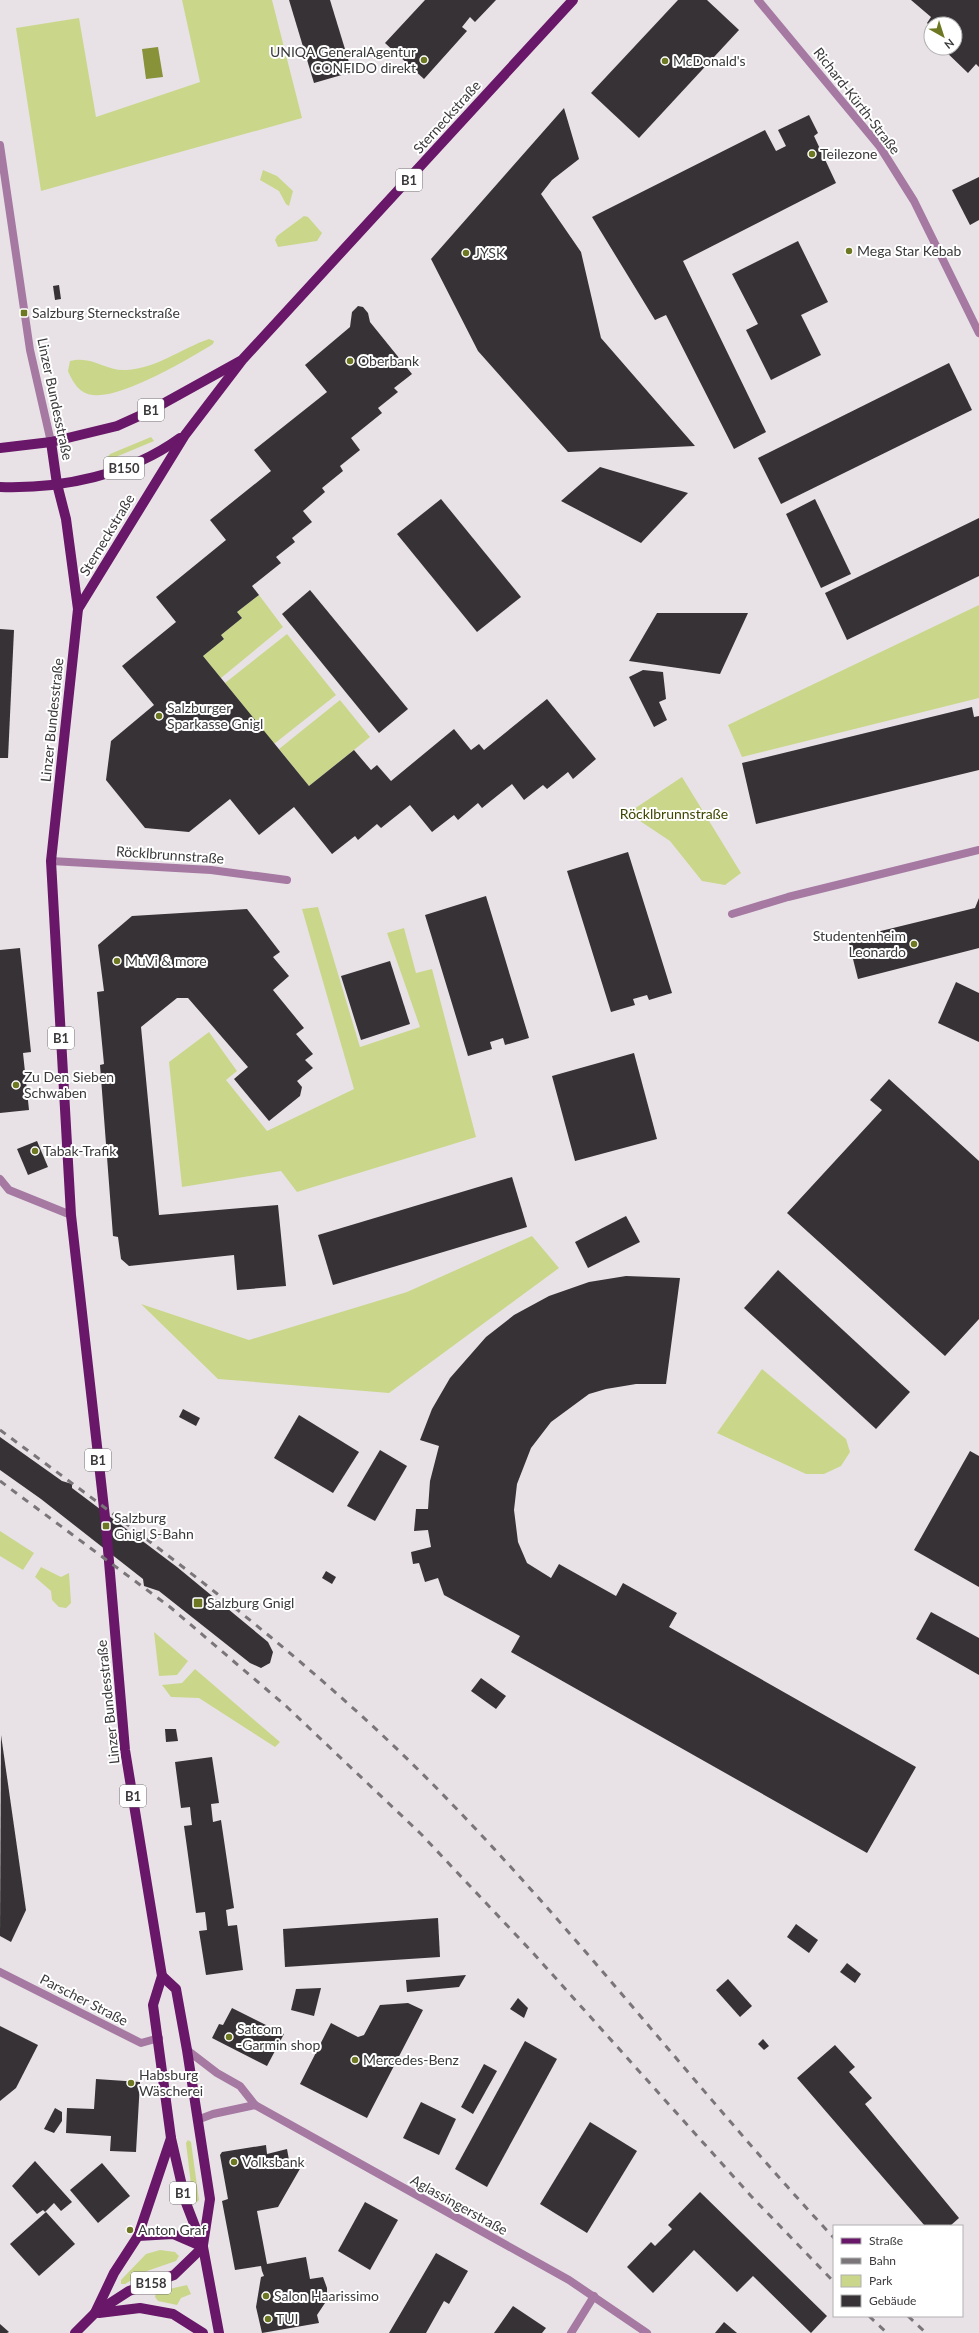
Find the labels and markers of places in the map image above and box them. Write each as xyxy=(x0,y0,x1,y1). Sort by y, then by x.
place label: UNIQA GeneralAgentur CONFIDO direkt xyxy=(270,43,416,76)
place label: McDonald's xyxy=(673,52,746,69)
marker: UNIQA GeneralAgentur CONFIDO direkt xyxy=(419,55,429,65)
marker: McDonald's xyxy=(660,56,670,66)
place label: Teilezone xyxy=(820,145,877,162)
marker: Teilezone xyxy=(807,149,817,159)
place label: Mega Star Kebab xyxy=(857,242,962,259)
place label: JYSK xyxy=(474,244,506,261)
marker: Mega Star Kebab xyxy=(844,246,854,256)
marker: JYSK xyxy=(461,248,471,258)
place label: Salzburg Sterneckstraße xyxy=(32,304,180,321)
marker: Salzburg Sterneckstraße xyxy=(19,308,29,318)
place label: Oberbank xyxy=(358,352,420,369)
marker: Oberbank xyxy=(345,356,355,366)
place label: Salzburger Sparkasse Gnigl xyxy=(167,699,263,732)
marker: Salzburger Sparkasse Gnigl xyxy=(154,711,164,721)
place label: Studentenheim Leonardo xyxy=(813,927,906,960)
marker: Studentenheim Leonardo xyxy=(909,939,919,949)
place label: MuVi & more xyxy=(125,952,207,969)
marker: MuVi & more xyxy=(112,956,122,966)
place label: Zu Den Sieben Schwaben xyxy=(24,1068,114,1101)
marker: Zu Den Sieben Schwaben xyxy=(11,1080,21,1090)
place label: Tabak-Trafik xyxy=(43,1142,117,1159)
marker: Tabak-Trafik xyxy=(30,1146,40,1156)
place label: Salzburg Gnigl S-Bahn xyxy=(114,1509,194,1542)
marker: Salzburg Gnigl S-Bahn xyxy=(101,1521,111,1531)
place label: Salzburg Gnigl xyxy=(207,1594,294,1611)
marker: Salzburg Gnigl xyxy=(192,1597,204,1609)
place label: Satcom -Garmin shop xyxy=(237,2020,321,2053)
marker: Satcom -Garmin shop xyxy=(224,2032,234,2042)
place label: Mercedes-Benz xyxy=(363,2051,459,2068)
marker: Mercedes-Benz xyxy=(350,2055,360,2065)
place label: Habsburg Wäscherei xyxy=(139,2066,203,2099)
marker: Habsburg Wäscherei xyxy=(126,2078,136,2088)
place label: Volksbank xyxy=(242,2153,305,2170)
marker: Volksbank xyxy=(229,2157,239,2167)
place label: Anton Graf xyxy=(138,2221,206,2238)
marker: Anton Graf xyxy=(125,2225,135,2235)
place label: Salon Haarissimo xyxy=(274,2287,379,2304)
marker: Salon Haarissimo xyxy=(261,2291,271,2301)
place label: TUI xyxy=(276,2310,298,2327)
marker: TUI xyxy=(263,2314,273,2324)

